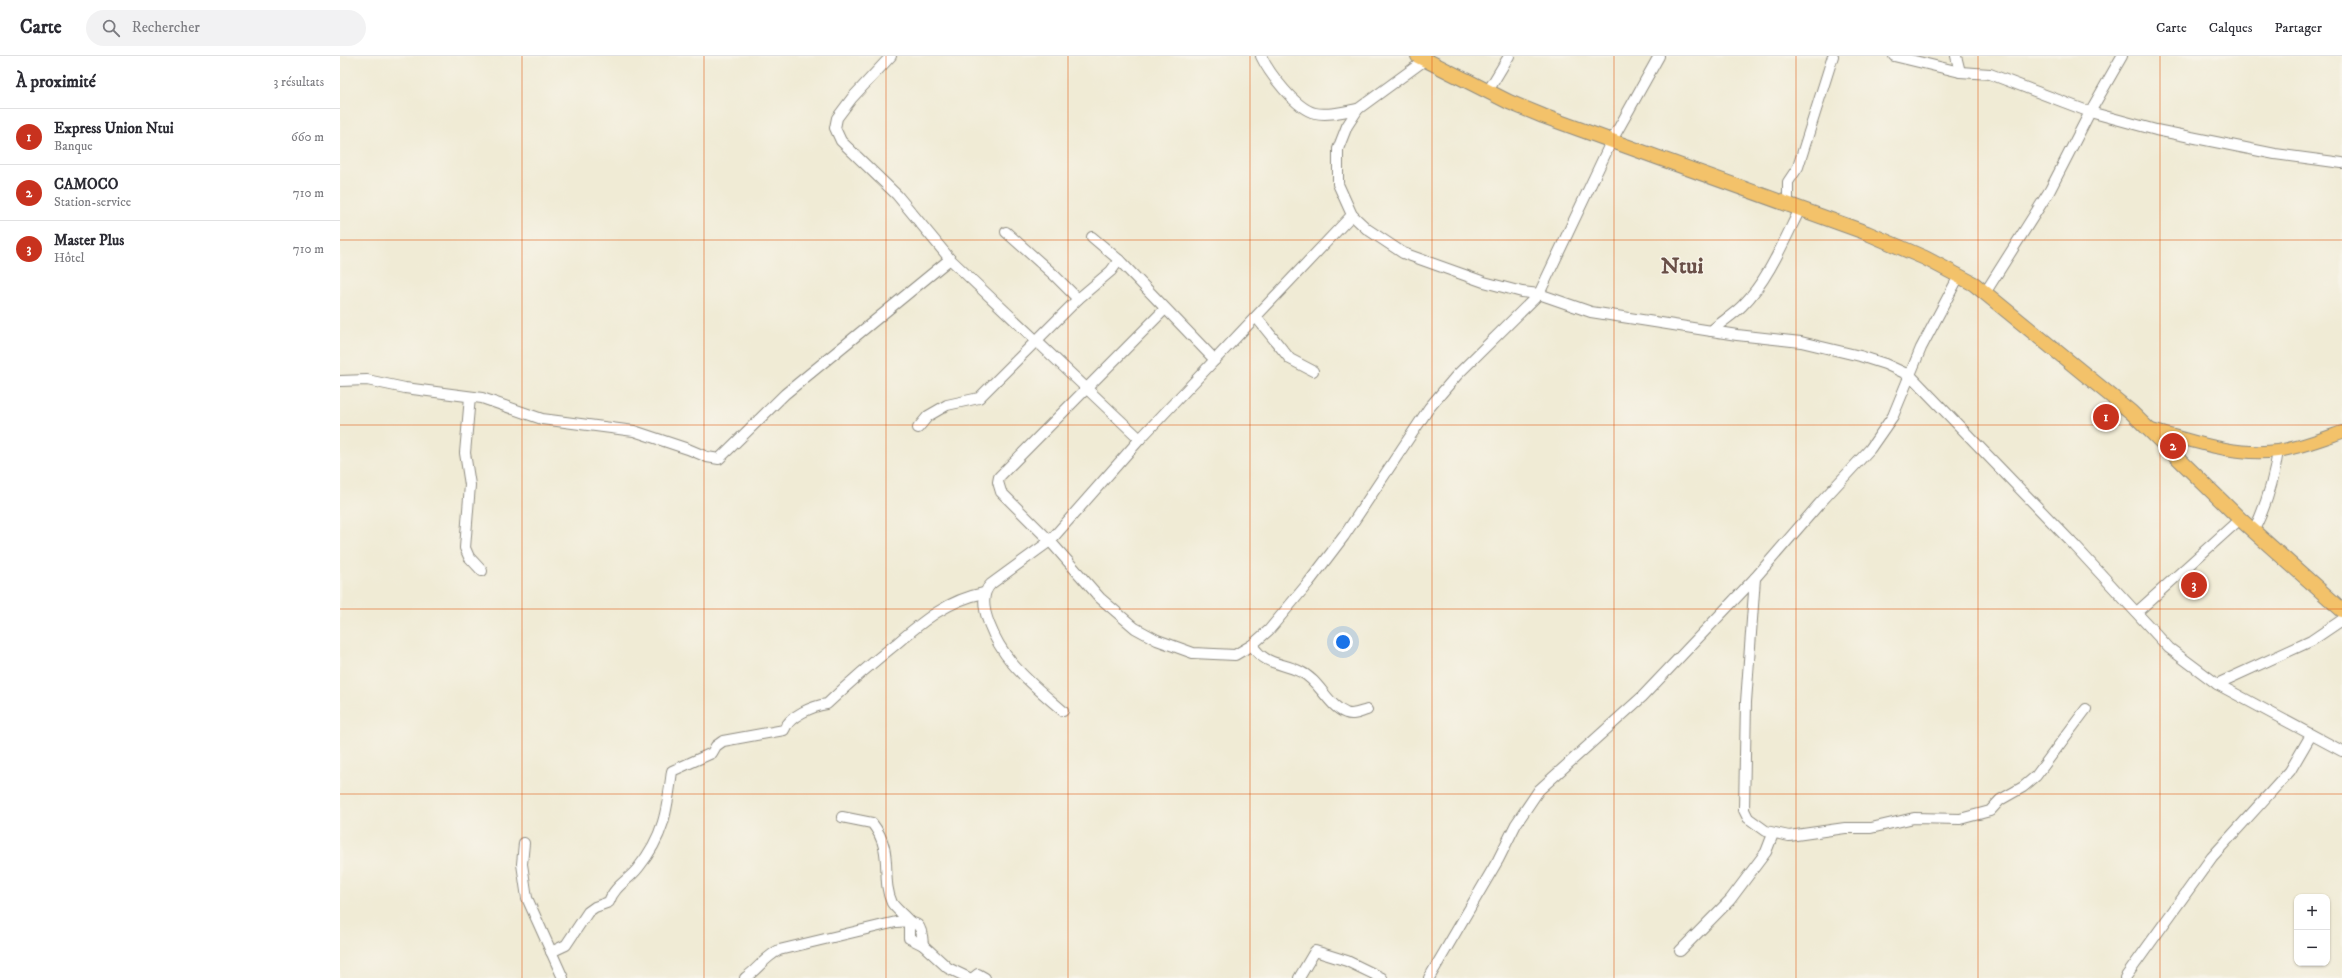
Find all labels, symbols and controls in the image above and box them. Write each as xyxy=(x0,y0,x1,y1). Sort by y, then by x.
search box xyxy=(86,10,366,46)
text: Carte xyxy=(20,16,62,39)
icon: search xyxy=(100,17,122,39)
text: Rechercher xyxy=(132,18,200,37)
text: Carte xyxy=(2156,19,2187,37)
text: Calques xyxy=(2209,19,2252,37)
text: Partager xyxy=(2274,19,2322,37)
text: À proximité xyxy=(16,71,96,93)
text: 3 résultats xyxy=(273,74,324,90)
text: Express Union Ntui xyxy=(54,119,174,138)
text: 1 xyxy=(27,129,31,145)
text: 660 m xyxy=(291,129,324,145)
text: Banque xyxy=(54,138,93,154)
text: CAMOCO xyxy=(54,175,118,194)
text: 2 xyxy=(26,185,32,201)
text: 710 m xyxy=(293,185,324,201)
text: Station-service xyxy=(54,194,131,210)
text: Master Plus xyxy=(54,231,124,250)
text: 3 xyxy=(27,241,31,257)
text: 710 m xyxy=(293,241,324,257)
text: Hôtel xyxy=(54,250,85,266)
district label: Ntui xyxy=(1661,252,1703,281)
pin: 1 xyxy=(2093,402,2119,432)
pin: 2 xyxy=(2160,431,2186,461)
pin: 3 xyxy=(2181,570,2207,600)
your location xyxy=(1333,632,1353,652)
map controls xyxy=(2294,894,2330,966)
button: + xyxy=(2294,894,2330,930)
button: − xyxy=(2294,930,2330,966)

